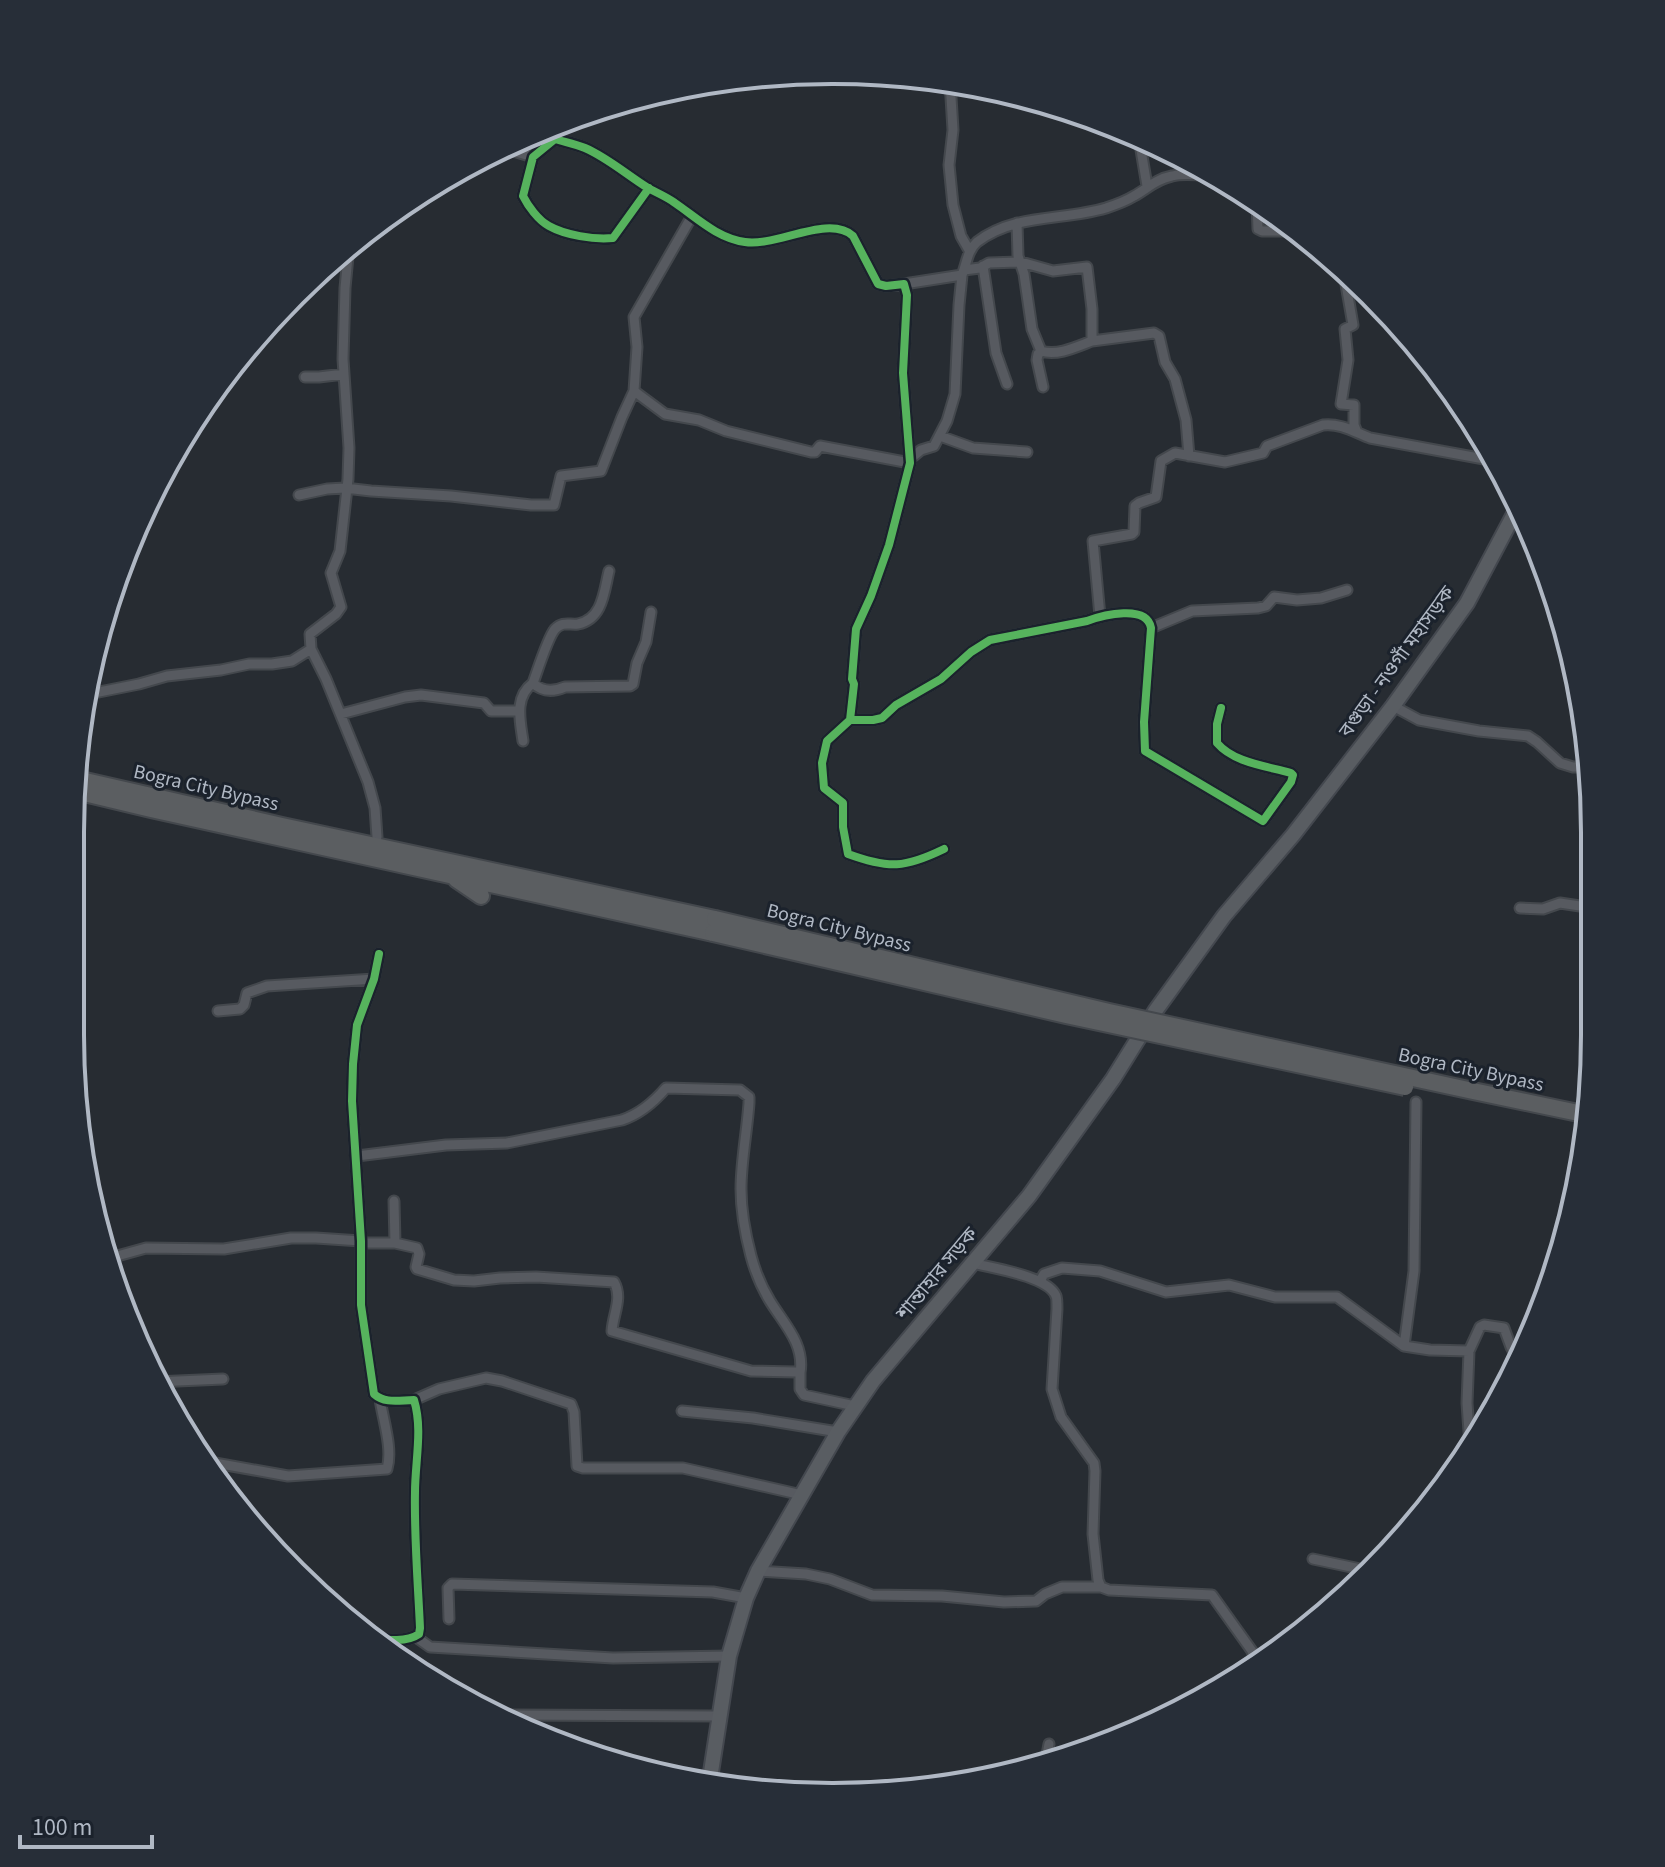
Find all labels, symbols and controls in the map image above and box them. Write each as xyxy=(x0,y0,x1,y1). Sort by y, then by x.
street label: বগুড়া - নওগাঁ মহাসড়ক xyxy=(1332,580,1462,744)
street label: Bogra City Bypass xyxy=(131,758,281,818)
street label: Bogra City Bypass xyxy=(764,896,914,960)
street label: Bogra City Bypass xyxy=(1396,1041,1546,1099)
street label: শান্তাহার সড়ক xyxy=(889,1221,985,1327)
scale bar xyxy=(20,1799,152,1849)
text: 100 m xyxy=(32,1810,92,1845)

